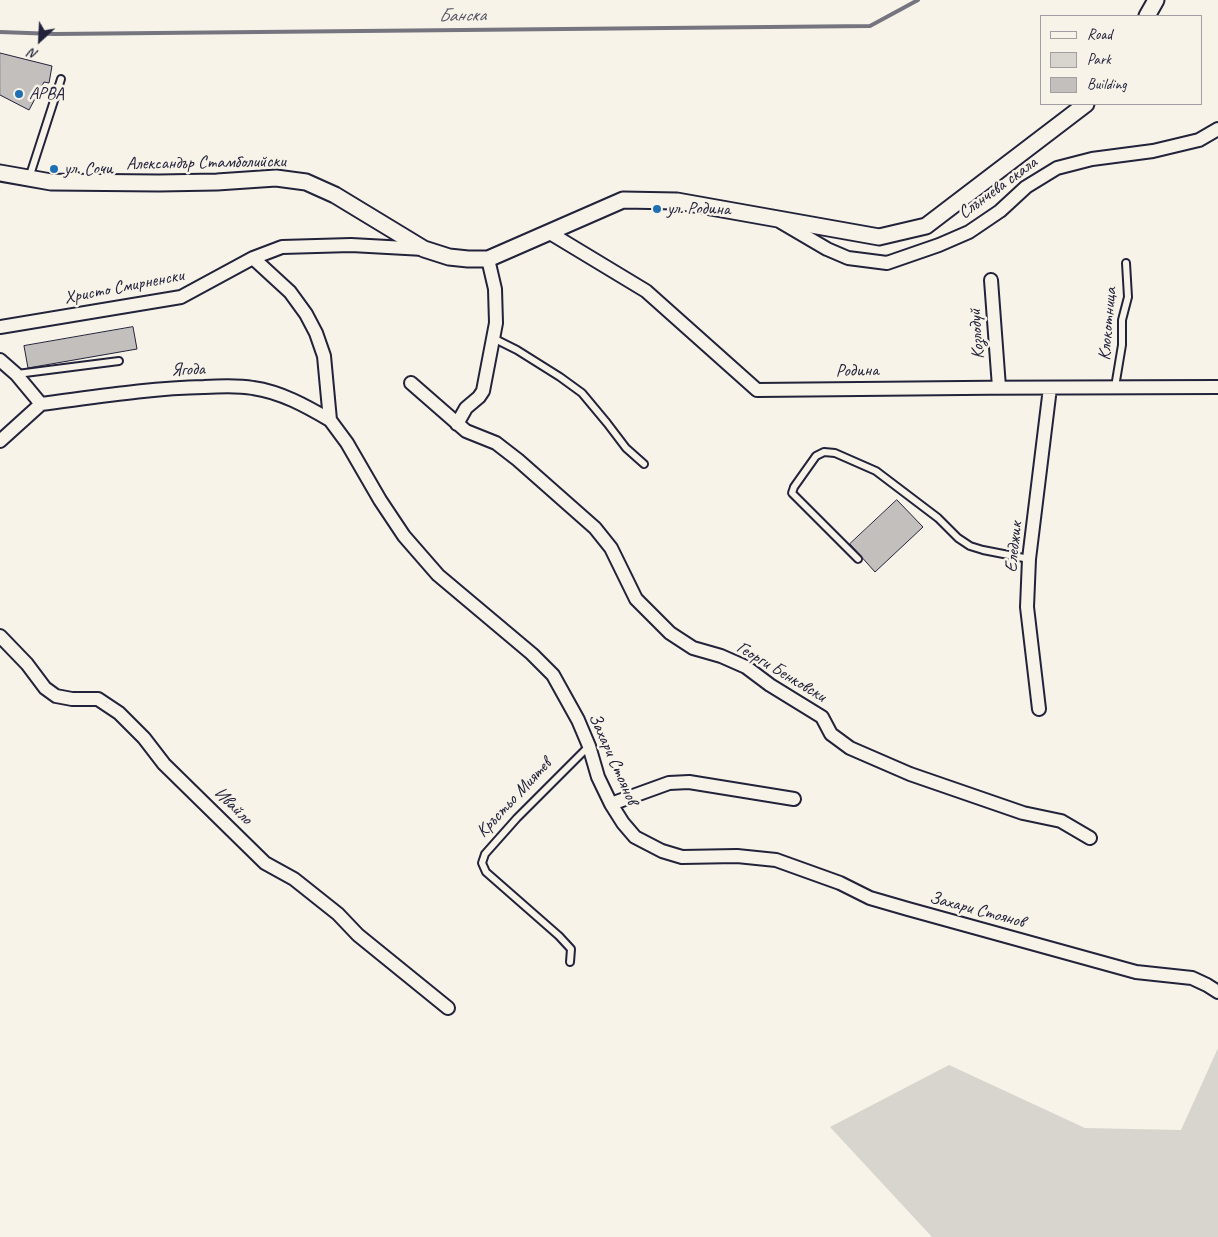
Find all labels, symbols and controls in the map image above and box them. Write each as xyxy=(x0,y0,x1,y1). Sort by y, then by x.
water label: Банска xyxy=(438,4,486,28)
north arrow xyxy=(15,15,65,65)
legend xyxy=(1040,15,1203,105)
text: Road xyxy=(1087,25,1112,44)
text: N xyxy=(26,45,41,64)
text: Park xyxy=(1087,50,1111,69)
text: Building xyxy=(1087,75,1126,94)
place label: АРВА xyxy=(29,83,64,105)
marker: АРВА xyxy=(13,88,25,100)
street label: Александър Стамболийски xyxy=(126,151,286,175)
street label: Слънчева скала xyxy=(954,152,1042,224)
place label: ул. Сочи xyxy=(64,158,113,180)
marker: ул. Сочи xyxy=(48,163,60,175)
place label: ул. Родина xyxy=(667,198,730,220)
marker: ул. Родина xyxy=(651,203,663,215)
street label: Христо Смирненски xyxy=(63,265,185,309)
street label: Клокотница xyxy=(1094,287,1122,361)
street label: Козлодуй xyxy=(964,308,990,360)
street label: Ягода xyxy=(171,359,205,381)
street label: Родина xyxy=(835,360,879,382)
street label: Еледжик xyxy=(1001,521,1027,573)
street label: Георги Бенковски xyxy=(732,637,830,707)
street label: Захари Стоянов xyxy=(583,710,643,808)
street label: Кръстьо Миятев xyxy=(472,754,556,842)
street label: Ивайло xyxy=(209,783,257,829)
street label: Захари Стоянов xyxy=(927,887,1027,933)

